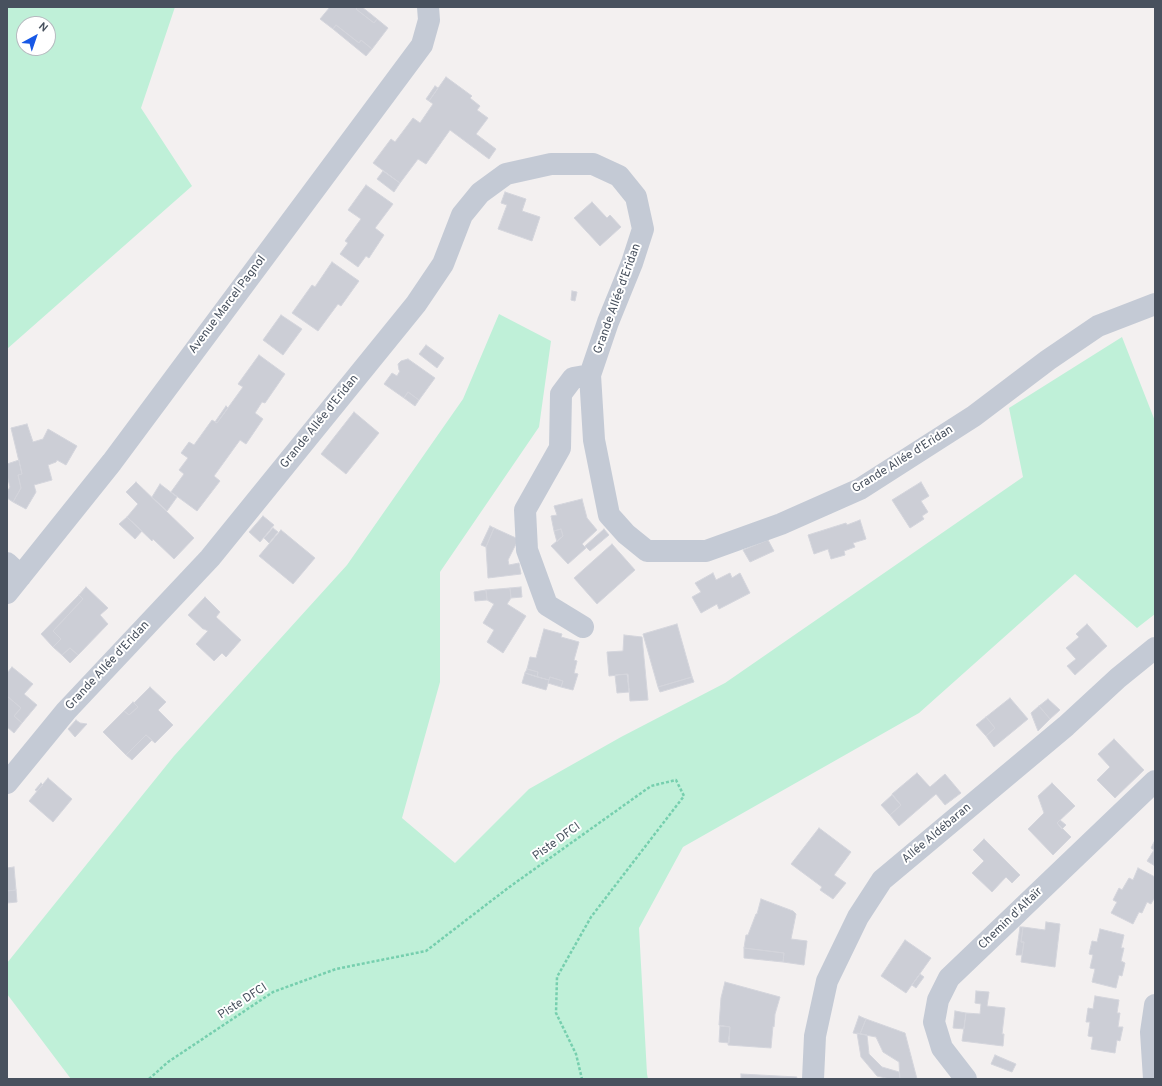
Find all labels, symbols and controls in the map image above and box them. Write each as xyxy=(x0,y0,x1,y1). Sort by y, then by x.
north arrow xyxy=(16,16,56,56)
text: N xyxy=(36,20,51,35)
street label: Grande Allée d'Eridan xyxy=(591,242,645,356)
street label: Avenue Marcel Pagnol xyxy=(186,253,270,357)
street label: Grande Allée d'Eridan xyxy=(278,372,362,472)
street label: Grande Allée d'Eridan xyxy=(850,423,956,497)
street label: Grande Allée d'Eridan xyxy=(63,619,153,713)
street label: Allée Aldébaran xyxy=(900,801,974,867)
street label: Piste DFCI xyxy=(530,820,584,864)
street label: Chemin d'Altaïr xyxy=(976,885,1046,953)
street label: Piste DFCI xyxy=(216,981,270,1023)

